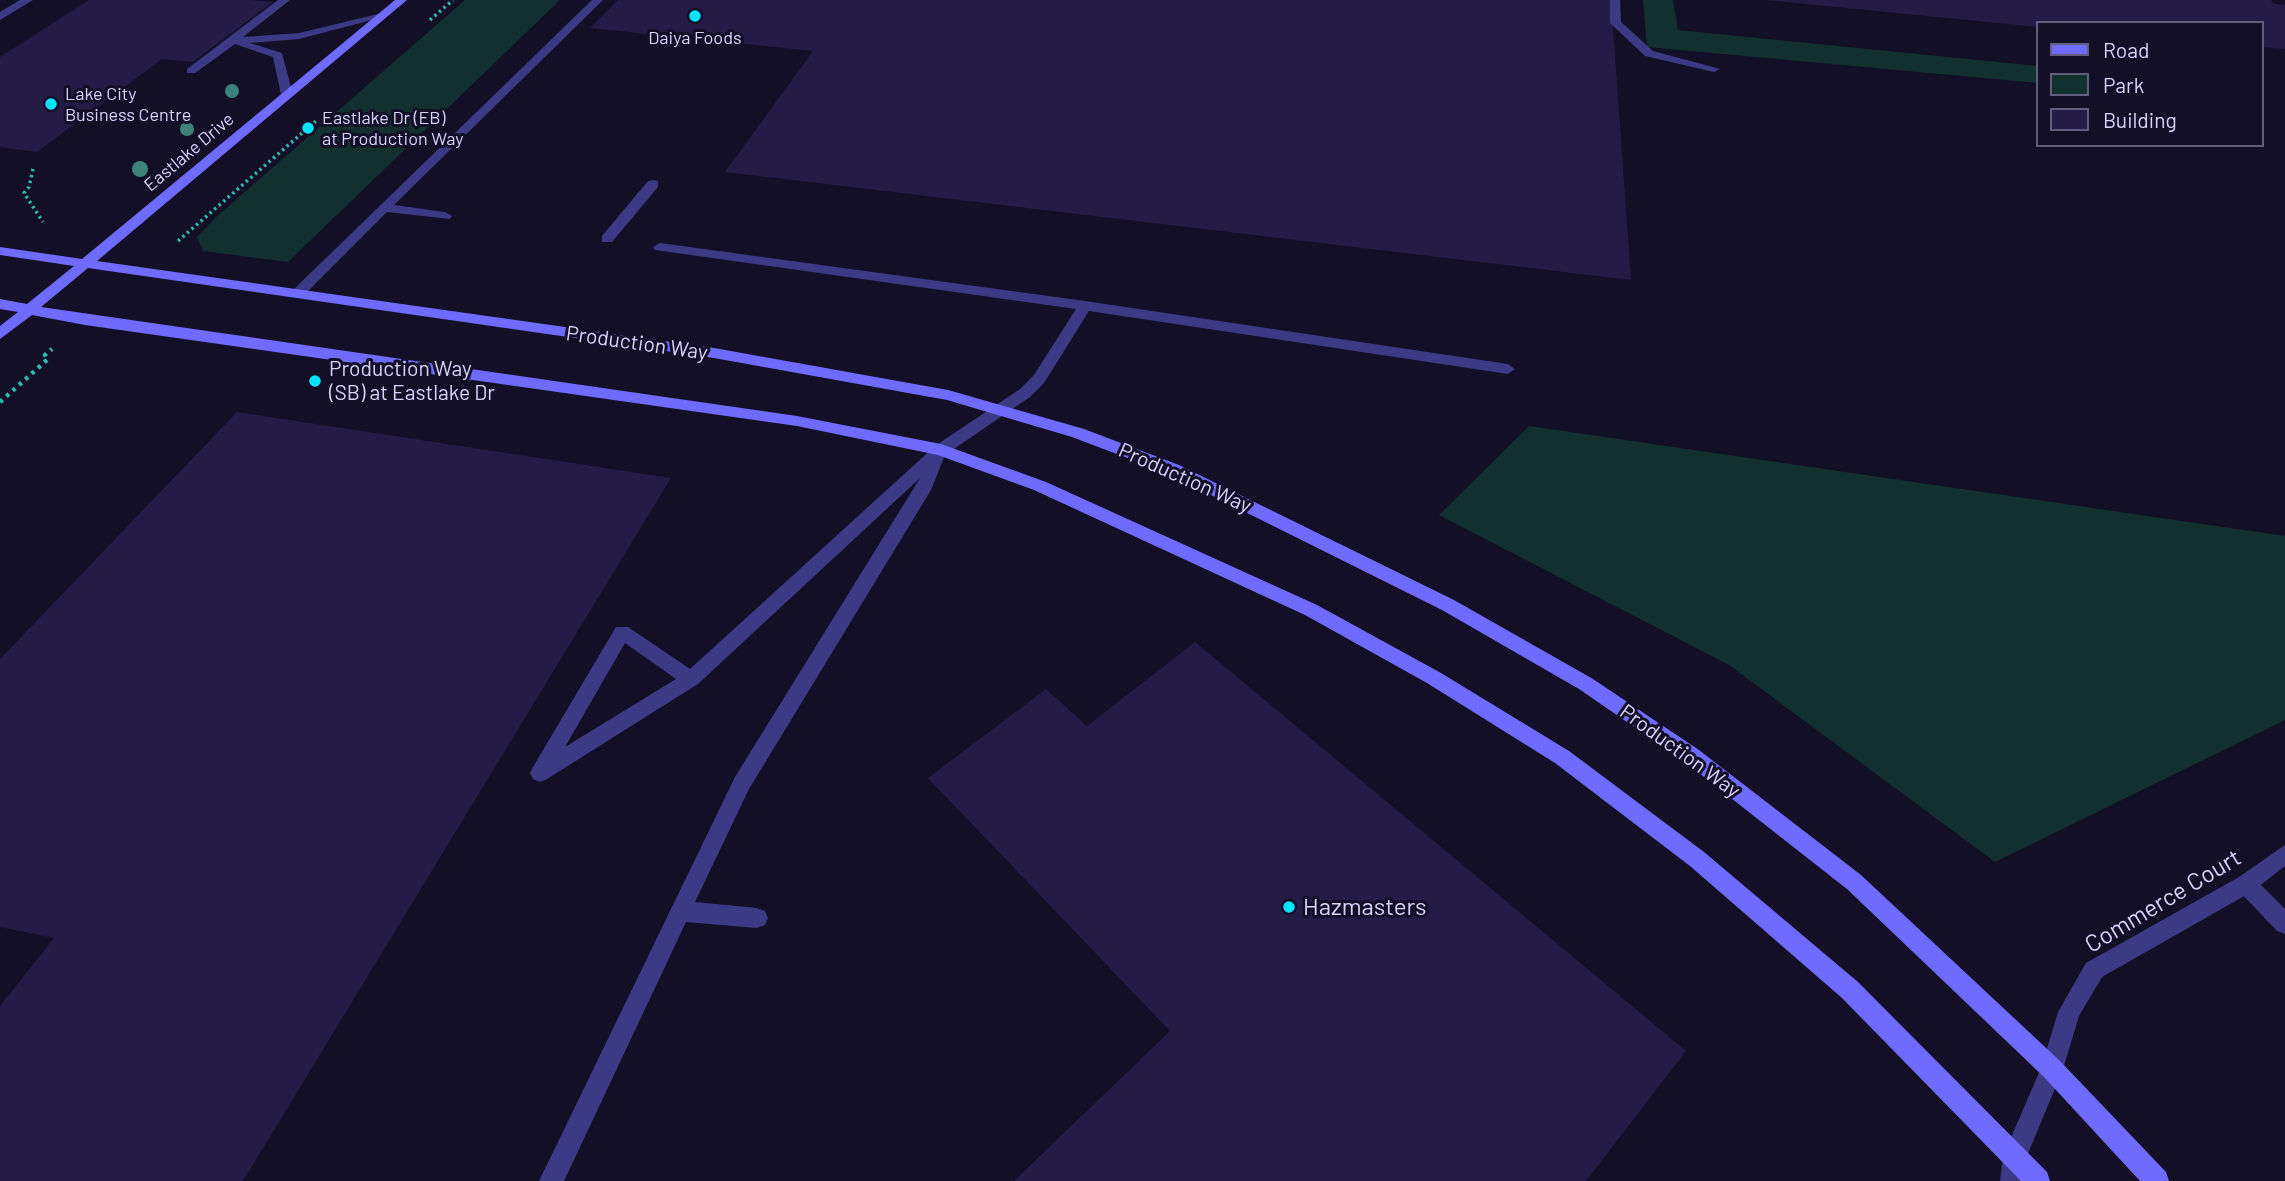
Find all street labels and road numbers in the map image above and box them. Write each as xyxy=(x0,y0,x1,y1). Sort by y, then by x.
street label: Eastlake Drive xyxy=(140,108,238,196)
street label: Production Way xyxy=(565,321,709,365)
street label: Production Way xyxy=(1115,437,1255,519)
street label: Production Way xyxy=(1615,699,1745,803)
street label: Commerce Court xyxy=(2080,843,2246,959)

